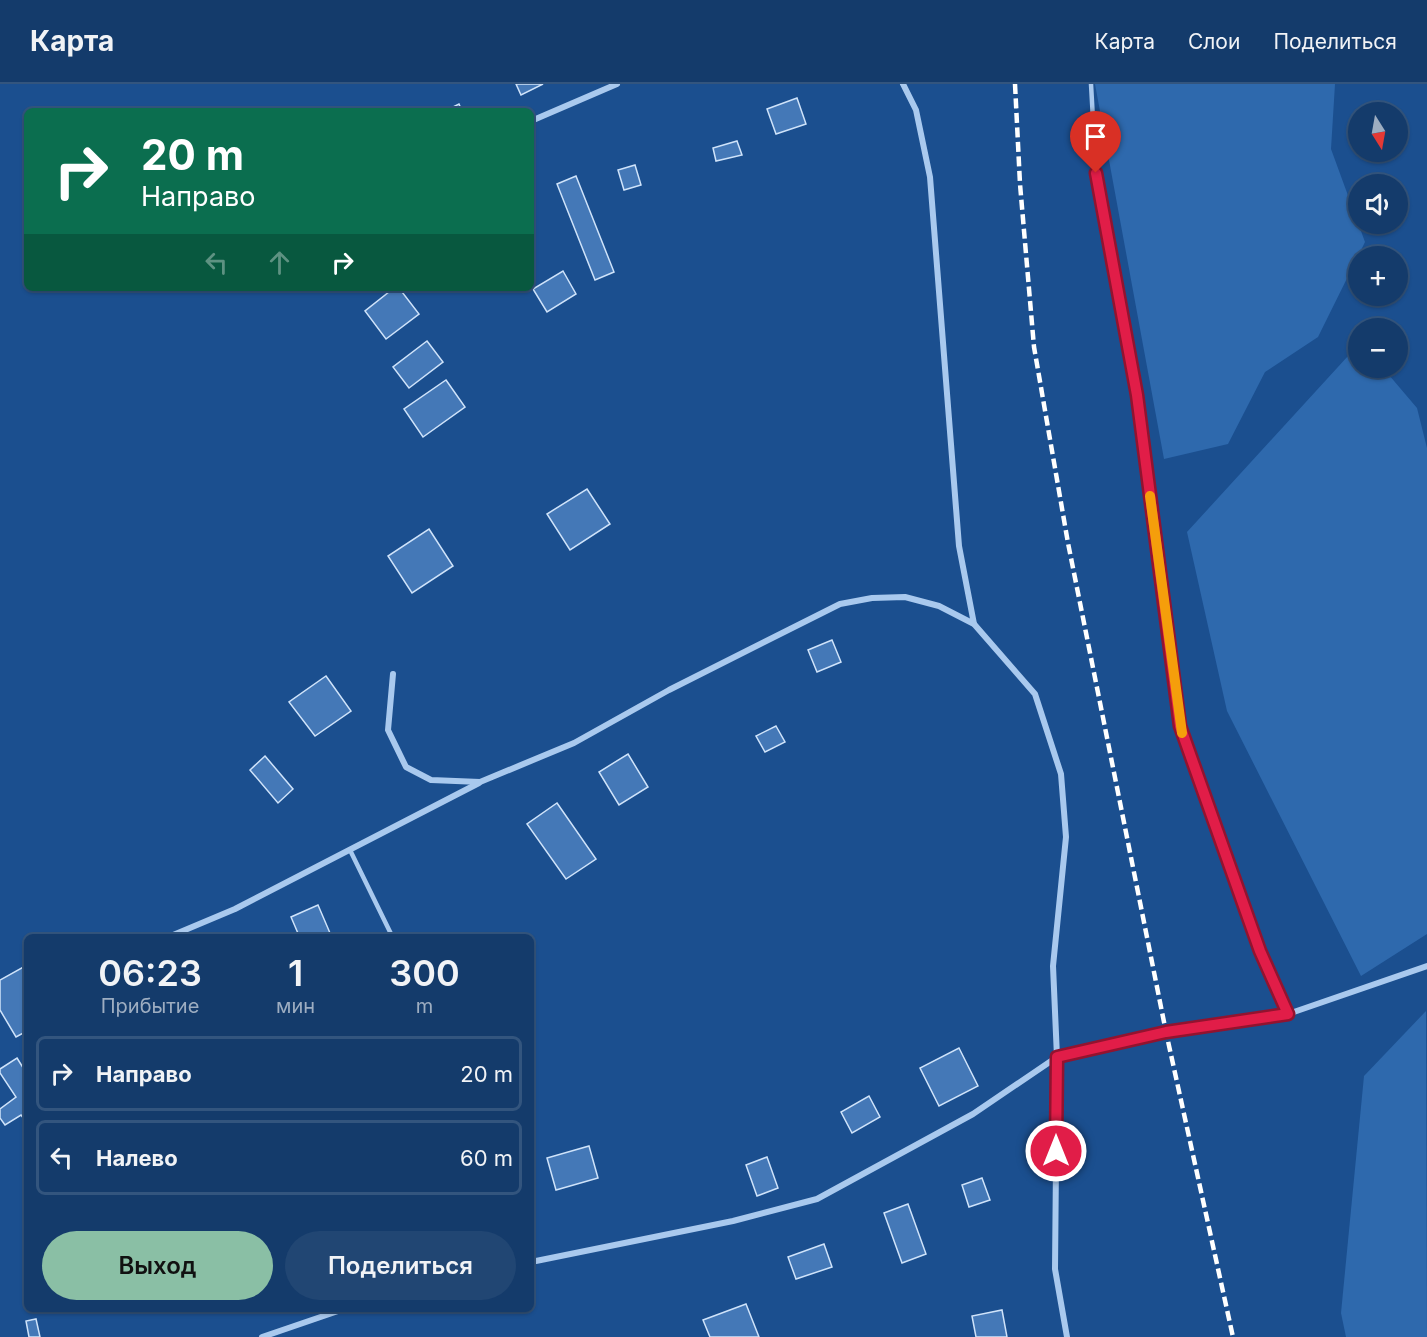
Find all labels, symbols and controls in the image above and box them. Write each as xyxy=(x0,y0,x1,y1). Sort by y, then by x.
text: Карта xyxy=(30,24,114,58)
text: Карта xyxy=(1095,29,1155,54)
text: Слои xyxy=(1188,29,1240,54)
text: Поделиться xyxy=(1273,29,1397,54)
north arrow xyxy=(1348,102,1408,162)
map controls xyxy=(1348,102,1408,378)
pin xyxy=(1070,111,1121,173)
icon: arrive xyxy=(1079,120,1112,153)
text: 20 m xyxy=(141,129,244,180)
icon: right xyxy=(42,132,120,210)
button: sound xyxy=(1348,174,1408,234)
text: Направо xyxy=(141,180,256,213)
icon: left xyxy=(200,246,233,279)
icon: ahead xyxy=(263,246,296,279)
icon: right xyxy=(326,246,359,279)
button: + xyxy=(1348,246,1408,306)
button: − xyxy=(1348,318,1408,378)
text: 06:23 xyxy=(98,951,202,995)
text: 1 xyxy=(288,951,303,995)
text: 300 xyxy=(389,951,460,995)
text: Прибытие xyxy=(101,994,199,1018)
text: мин xyxy=(276,994,315,1018)
text: m xyxy=(416,994,433,1018)
icon: right xyxy=(45,1057,78,1090)
text: Направо xyxy=(96,1061,192,1087)
text: 20 m xyxy=(460,1061,513,1087)
position arrow xyxy=(1024,1119,1088,1183)
icon: left xyxy=(45,1141,78,1174)
text: Налево xyxy=(96,1145,178,1171)
text: 60 m xyxy=(460,1145,513,1171)
button: Выход xyxy=(42,1231,273,1300)
button: Поделиться xyxy=(285,1231,516,1300)

